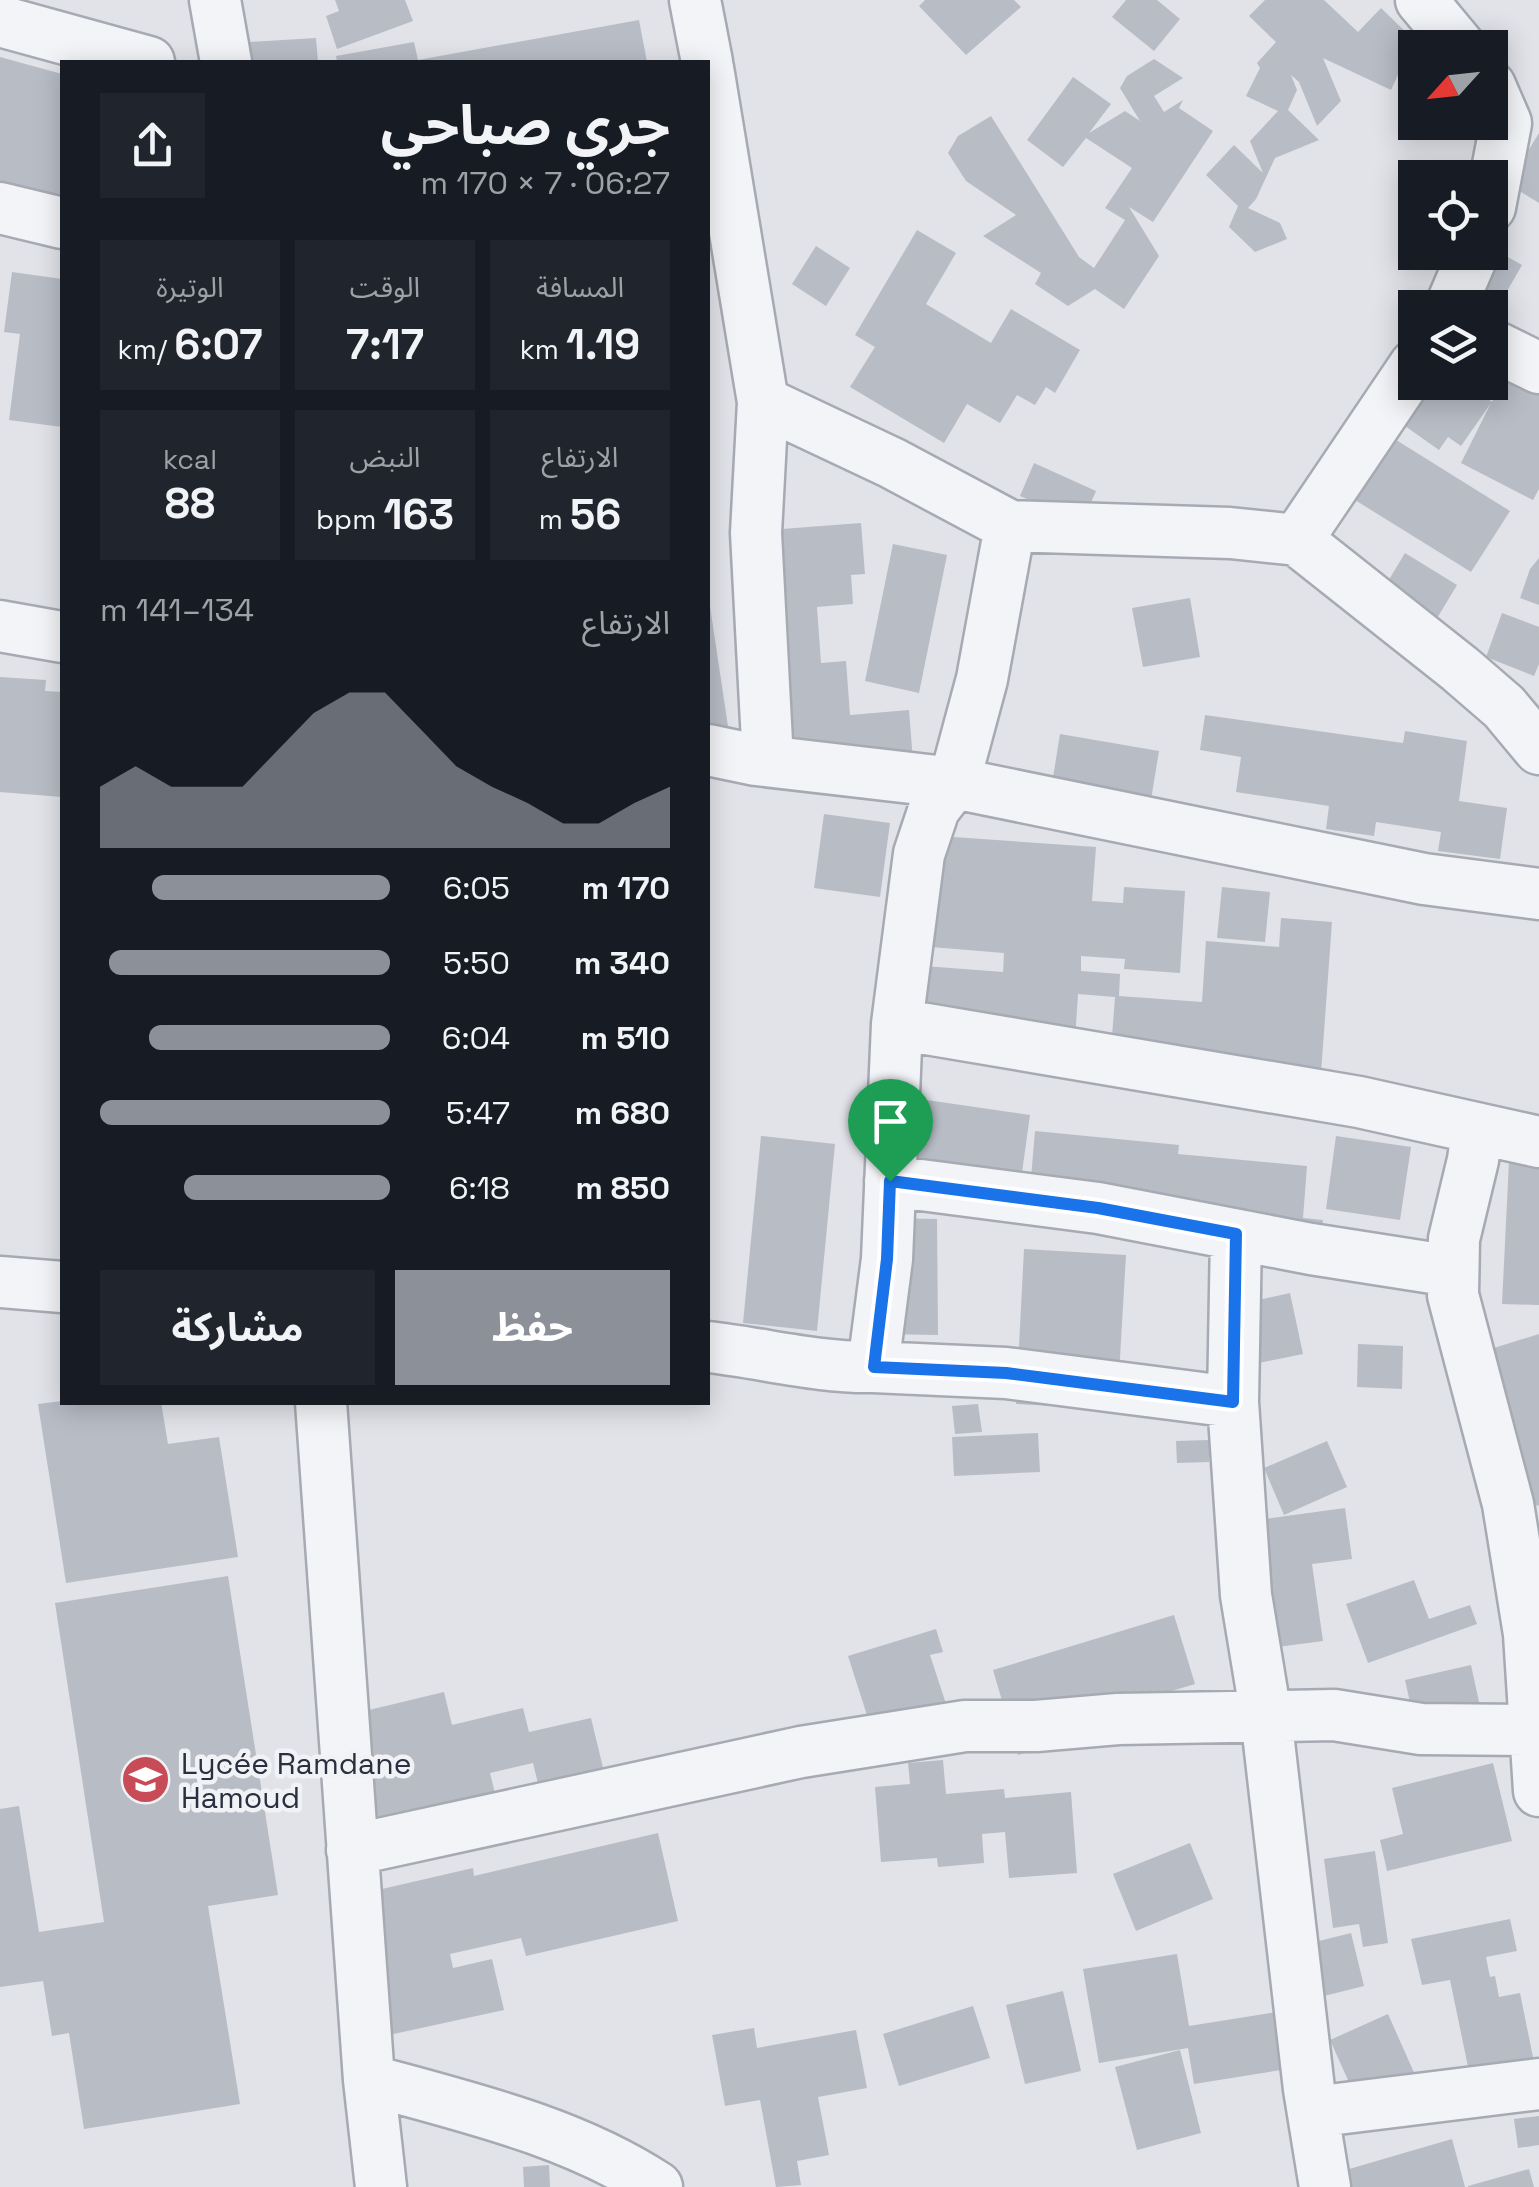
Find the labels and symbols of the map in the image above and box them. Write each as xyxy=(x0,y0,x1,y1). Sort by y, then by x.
north arrow xyxy=(1398,30,1508,140)
pin xyxy=(848,1079,933,1182)
place label: Lycée Ramdane Hamoud xyxy=(181,1744,411,1817)
school or university icon: Lycée Ramdane Hamoud xyxy=(120,1754,172,1806)

